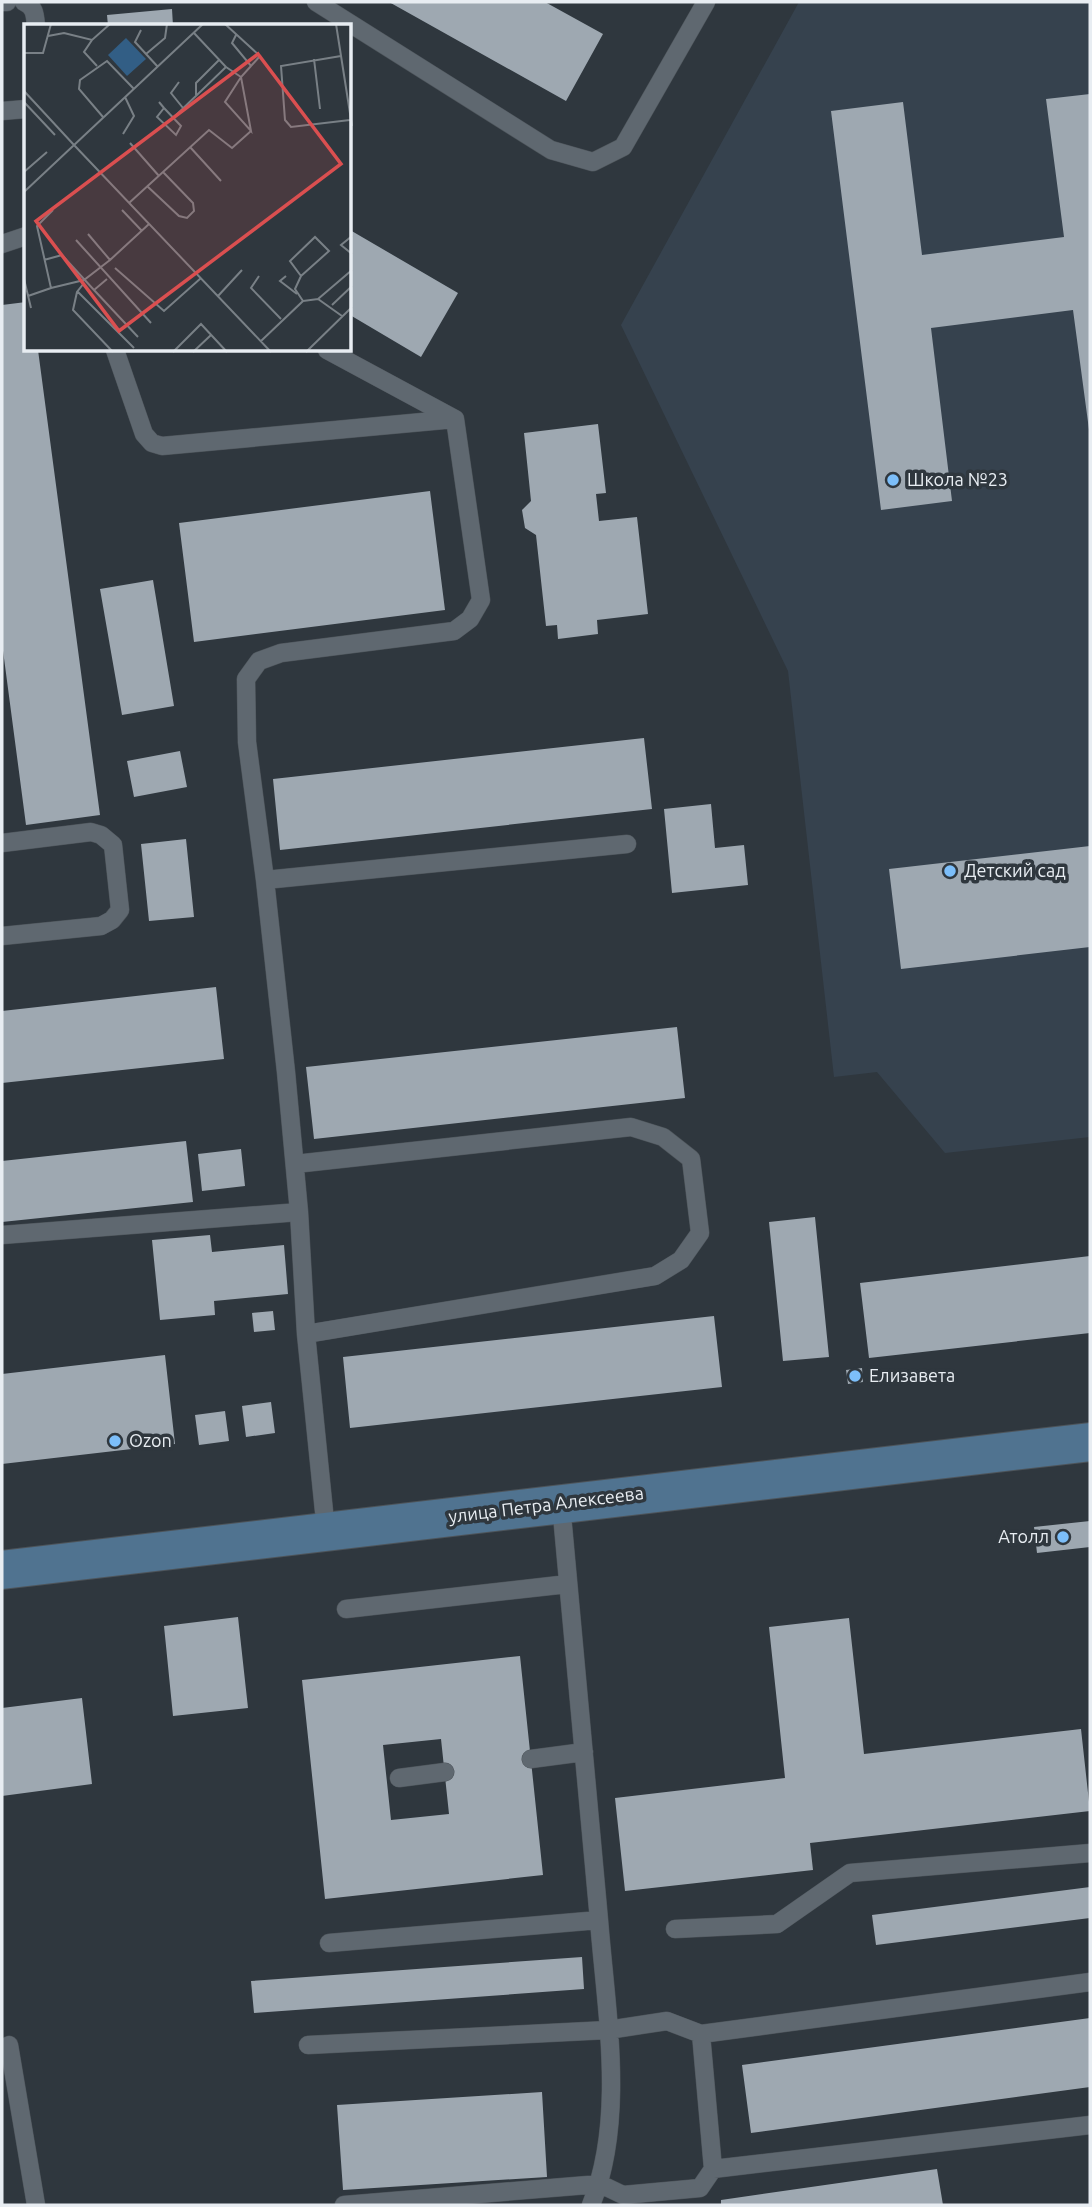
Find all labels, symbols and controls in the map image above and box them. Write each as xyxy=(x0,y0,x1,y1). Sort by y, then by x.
inset map xyxy=(24,24,352,352)
place label: Школа №23 xyxy=(907,469,1008,489)
marker: Школа №23 xyxy=(885,472,901,488)
place label: Детский сад xyxy=(964,860,1066,880)
marker: Детский сад xyxy=(942,863,958,879)
place label: Елизавета xyxy=(869,1365,955,1385)
marker: Елизавета xyxy=(847,1368,863,1384)
place label: Ozon xyxy=(129,1430,172,1450)
marker: Ozon xyxy=(107,1433,123,1449)
street label: улица Петра Алексеева xyxy=(447,1482,645,1526)
place label: Атолл xyxy=(998,1526,1049,1546)
marker: Атолл xyxy=(1055,1529,1071,1545)

